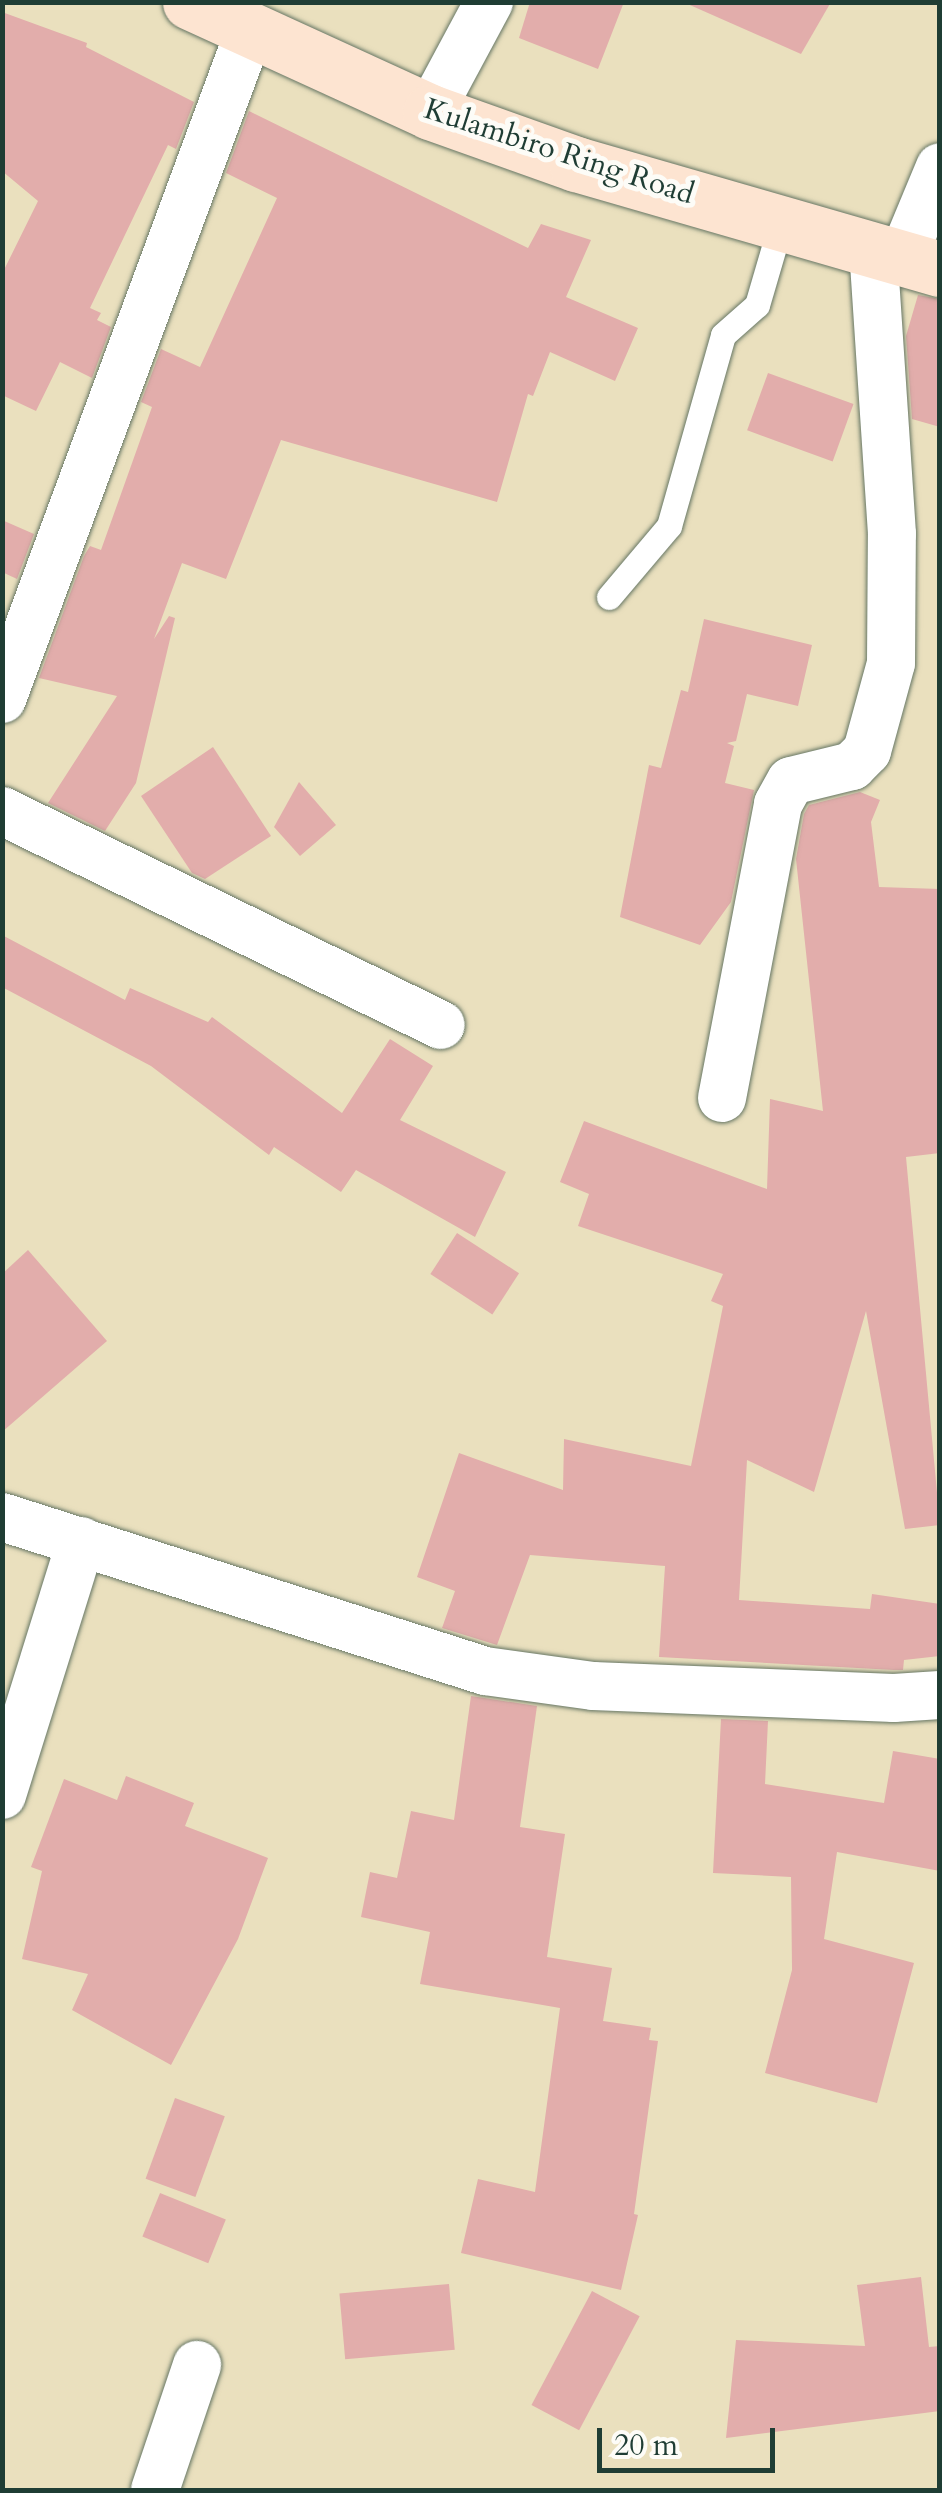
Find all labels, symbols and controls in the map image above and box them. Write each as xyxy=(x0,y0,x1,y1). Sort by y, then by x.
street label: Kulambiro Ring Road xyxy=(420,91,698,213)
scale bar xyxy=(602,2408,780,2470)
text: 20 m xyxy=(614,2425,678,2466)

